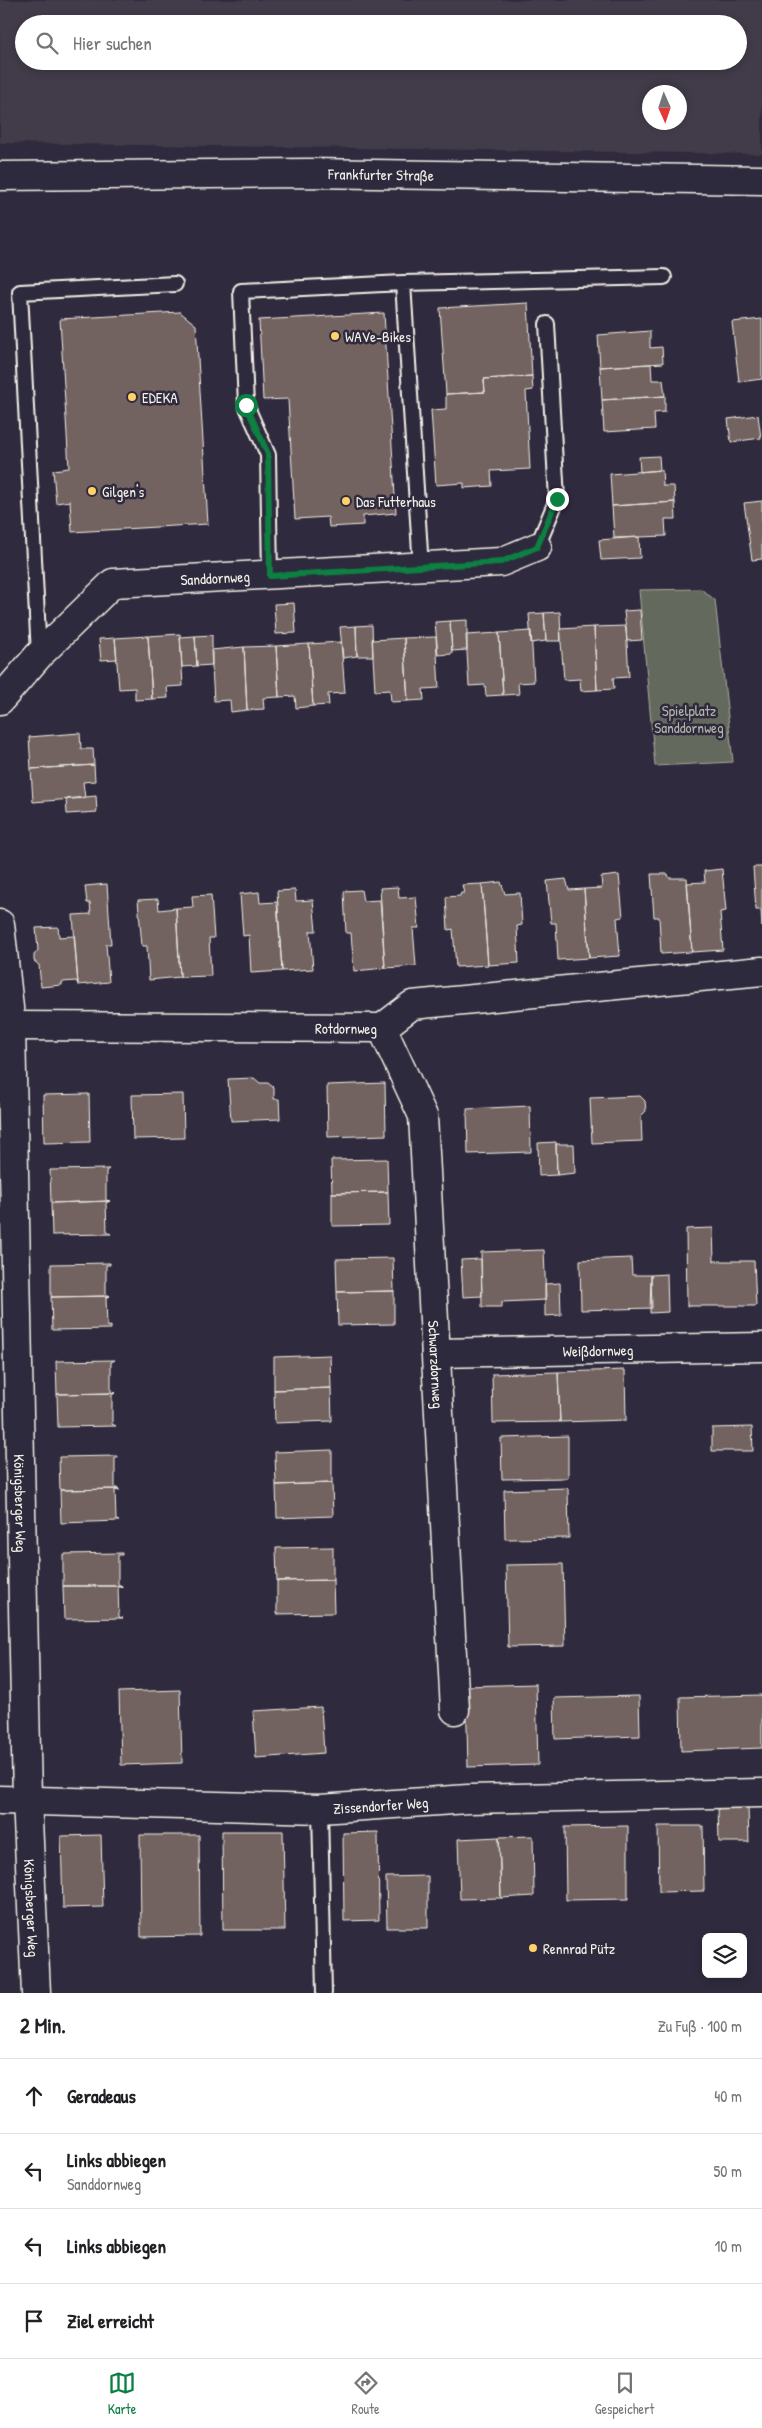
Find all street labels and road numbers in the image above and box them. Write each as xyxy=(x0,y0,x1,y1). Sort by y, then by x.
street label: Frankfurter Straße xyxy=(327,163,434,185)
street label: Sanddornweg xyxy=(180,565,251,590)
street label: Rotdornweg xyxy=(315,1017,377,1038)
street label: Schwarzdornweg xyxy=(424,1320,449,1409)
street label: Weißdornweg xyxy=(562,1339,634,1361)
street label: Königsberger Weg xyxy=(9,1454,32,1553)
street label: Zissendorfer Weg xyxy=(332,1791,429,1819)
street label: Königsberger Weg xyxy=(19,1859,45,1958)

